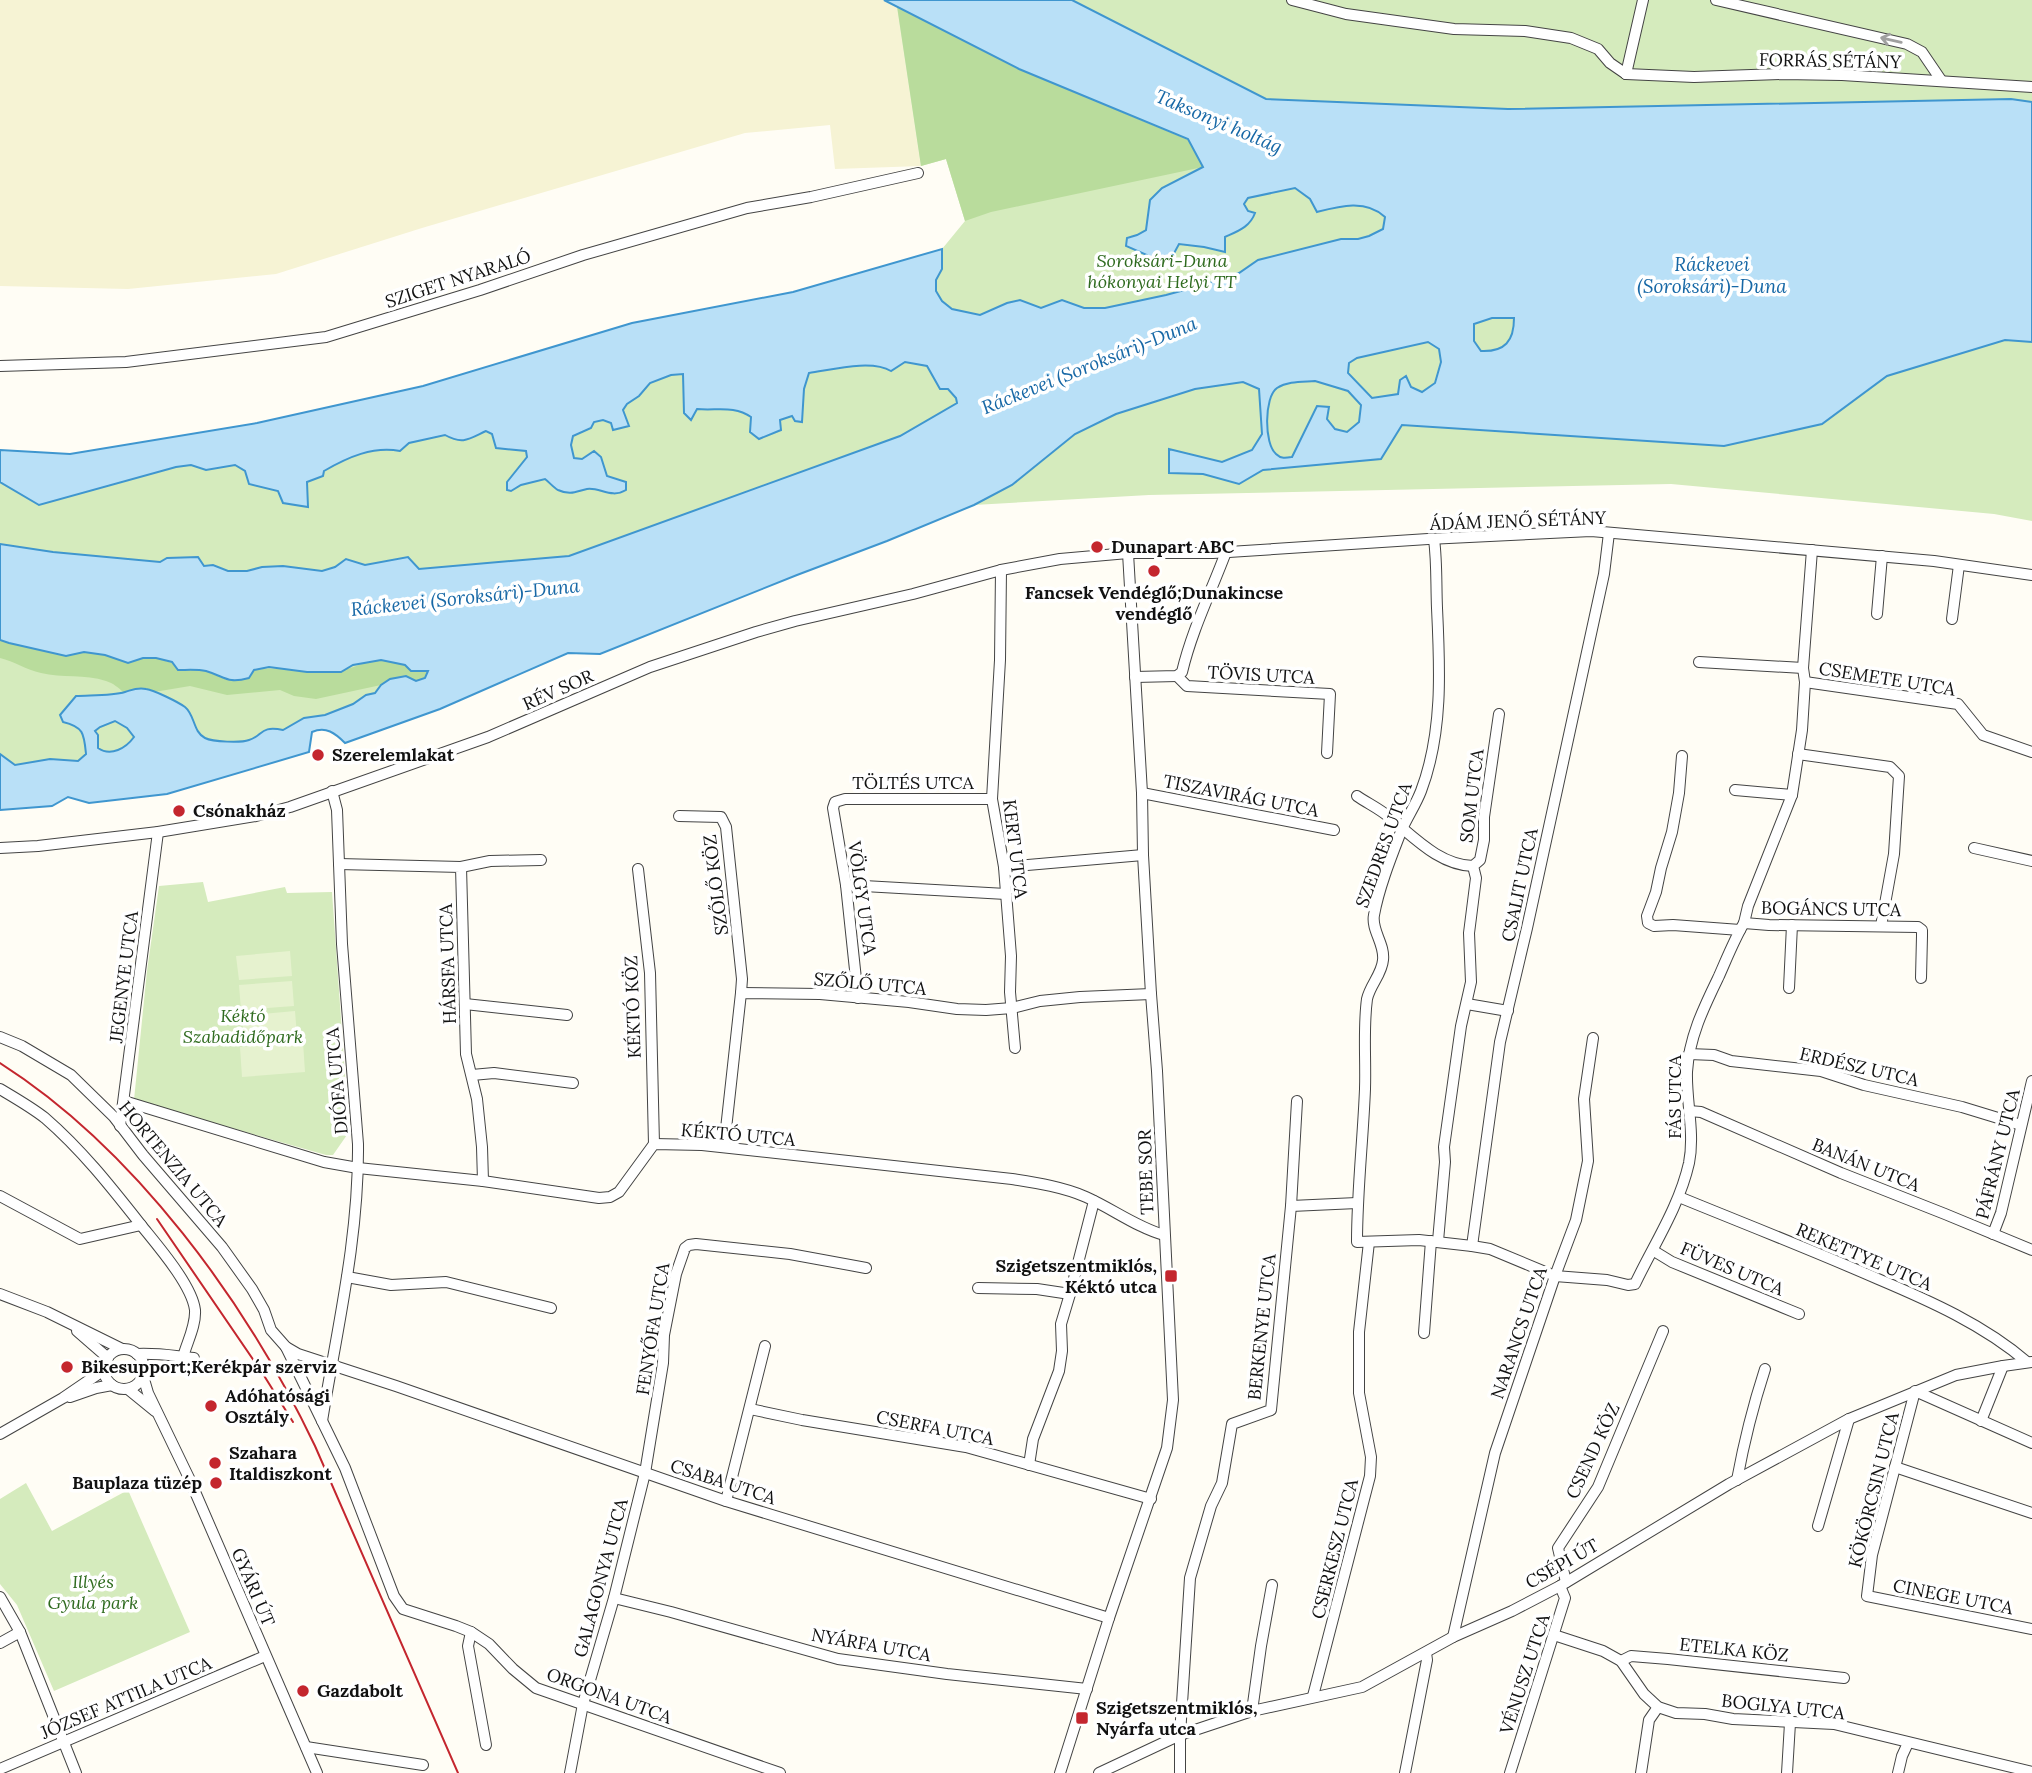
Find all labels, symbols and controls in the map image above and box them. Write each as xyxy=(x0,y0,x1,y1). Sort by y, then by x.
one-way arrow xyxy=(1880,33,1903,46)
street label: FORRÁS SÉTÁNY xyxy=(1759,48,1902,73)
water label: Taksonyi holtág xyxy=(1152,84,1286,158)
street label: SZIGET NYARALÓ xyxy=(382,244,534,313)
park label: Soroksári-Duna hókonyai Helyi TT xyxy=(1087,249,1237,293)
water label: Ráckevei (Soroksári)-Duna xyxy=(1637,252,1787,299)
water label: Ráckevei (Soroksári)-Duna xyxy=(978,311,1201,420)
street label: ÁDÁM JENŐ SÉTÁNY xyxy=(1428,506,1607,535)
place label: Dunapart ABC xyxy=(1111,535,1235,558)
marker: Dunapart ABC xyxy=(1089,539,1105,555)
marker: Fancsek Vendéglő;Dunakincse vendéglő xyxy=(1146,563,1162,579)
water label: Ráckevei (Soroksári)-Duna xyxy=(349,573,581,622)
place label: Fancsek Vendéglő;Dunakincse vendéglő xyxy=(1025,581,1284,625)
street label: CSEMETE UTCA xyxy=(1817,656,1958,701)
street label: TÖVIS UTCA xyxy=(1207,660,1316,689)
street label: RÉV SOR xyxy=(519,664,597,715)
place label: Szerelemlakat xyxy=(332,743,455,766)
marker: Szerelemlakat xyxy=(310,747,326,763)
street label: SOM UTCA xyxy=(1454,747,1489,844)
street label: TISZAVIRÁG UTCA xyxy=(1162,769,1321,822)
street label: TÖLTÉS UTCA xyxy=(852,771,974,794)
street label: SZEDRES UTCA xyxy=(1350,778,1417,911)
street label: KERT UTCA xyxy=(998,798,1033,901)
place label: Csónakház xyxy=(193,799,286,822)
marker: Csónakház xyxy=(171,803,187,819)
street label: CSALIT UTCA xyxy=(1496,825,1543,944)
street label: SZŐLŐ KÖZ xyxy=(698,833,733,937)
street label: VÖLGY UTCA xyxy=(843,839,882,957)
street label: BOGÁNCS UTCA xyxy=(1761,896,1902,921)
street label: HÁRSFA UTCA xyxy=(434,903,461,1025)
street label: JEGENYE UTCA xyxy=(104,909,143,1045)
street label: KÉKTÓ KÖZ xyxy=(619,955,646,1059)
street label: SZŐLŐ UTCA xyxy=(813,967,928,1000)
park label: Kéktó Szabadidőpark xyxy=(183,1004,303,1048)
street label: DIÓFA UTCA xyxy=(320,1026,353,1135)
street label: ERDÉSZ UTCA xyxy=(1797,1042,1922,1092)
street label: FÁS UTCA xyxy=(1663,1054,1686,1139)
street label: PÁFRÁNY UTCA xyxy=(1970,1086,2025,1221)
street label: HORTENZIA UTCA xyxy=(114,1096,233,1232)
street label: KÉKTÓ UTCA xyxy=(680,1118,797,1151)
street label: TEBE SOR xyxy=(1132,1128,1158,1215)
street label: BANÁN UTCA xyxy=(1809,1133,1924,1197)
street label: REKETTYE UTCA xyxy=(1793,1218,1936,1296)
street label: FÜVES UTCA xyxy=(1677,1236,1788,1301)
street label: BERKENYE UTCA xyxy=(1242,1252,1281,1401)
place label: Szigetszentmiklós, Kéktó utca xyxy=(996,1254,1158,1298)
street label: FENYŐFA UTCA xyxy=(631,1260,674,1397)
street label: NARANCS UTCA xyxy=(1485,1263,1552,1402)
marker: Szigetszentmiklós, Kéktó utca xyxy=(1163,1268,1179,1284)
place label: Bikesupport;Kerékpár szerviz xyxy=(81,1355,337,1378)
marker: Bikesupport;Kerékpár szerviz xyxy=(59,1359,75,1375)
place label: Adóhatósági Osztály xyxy=(225,1384,330,1428)
marker: Adóhatósági Osztály xyxy=(203,1398,219,1414)
street label: CSEND KÖZ xyxy=(1560,1399,1625,1502)
street label: CSERFA UTCA xyxy=(874,1405,997,1450)
street label: KÖKÖRCSIN UTCA xyxy=(1843,1409,1904,1570)
place label: Szahara Italdiszkont xyxy=(229,1441,332,1485)
street label: CSABA UTCA xyxy=(668,1454,779,1510)
marker: Szahara Italdiszkont xyxy=(207,1455,223,1471)
place label: Bauplaza tüzép xyxy=(72,1471,202,1494)
marker: Bauplaza tüzép xyxy=(208,1475,224,1491)
street label: CSERKESZ UTCA xyxy=(1306,1476,1363,1621)
street label: GALAGONYA UTCA xyxy=(568,1495,633,1660)
street label: CSÉPI ÚT xyxy=(1521,1533,1603,1594)
street label: GYÁRI ÚT xyxy=(227,1544,280,1630)
park label: Illyés Gyula park xyxy=(48,1570,138,1614)
street label: CINEGE UTCA xyxy=(1891,1574,2016,1620)
street label: VÉNUSZ UTCA xyxy=(1494,1610,1555,1738)
street label: NYÁRFA UTCA xyxy=(810,1623,933,1666)
street label: ETELKA KÖZ xyxy=(1678,1632,1790,1667)
street label: JÓZSEF ATTILA UTCA xyxy=(36,1651,215,1744)
street label: ORGONA UTCA xyxy=(543,1662,676,1729)
place label: Gazdabolt xyxy=(317,1679,403,1702)
marker: Gazdabolt xyxy=(295,1683,311,1699)
street label: BOGLYA UTCA xyxy=(1720,1689,1846,1724)
place label: Szigetszentmiklós, Nyárfa utca xyxy=(1096,1696,1257,1740)
marker: Szigetszentmiklós, Nyárfa utca xyxy=(1074,1710,1090,1726)

